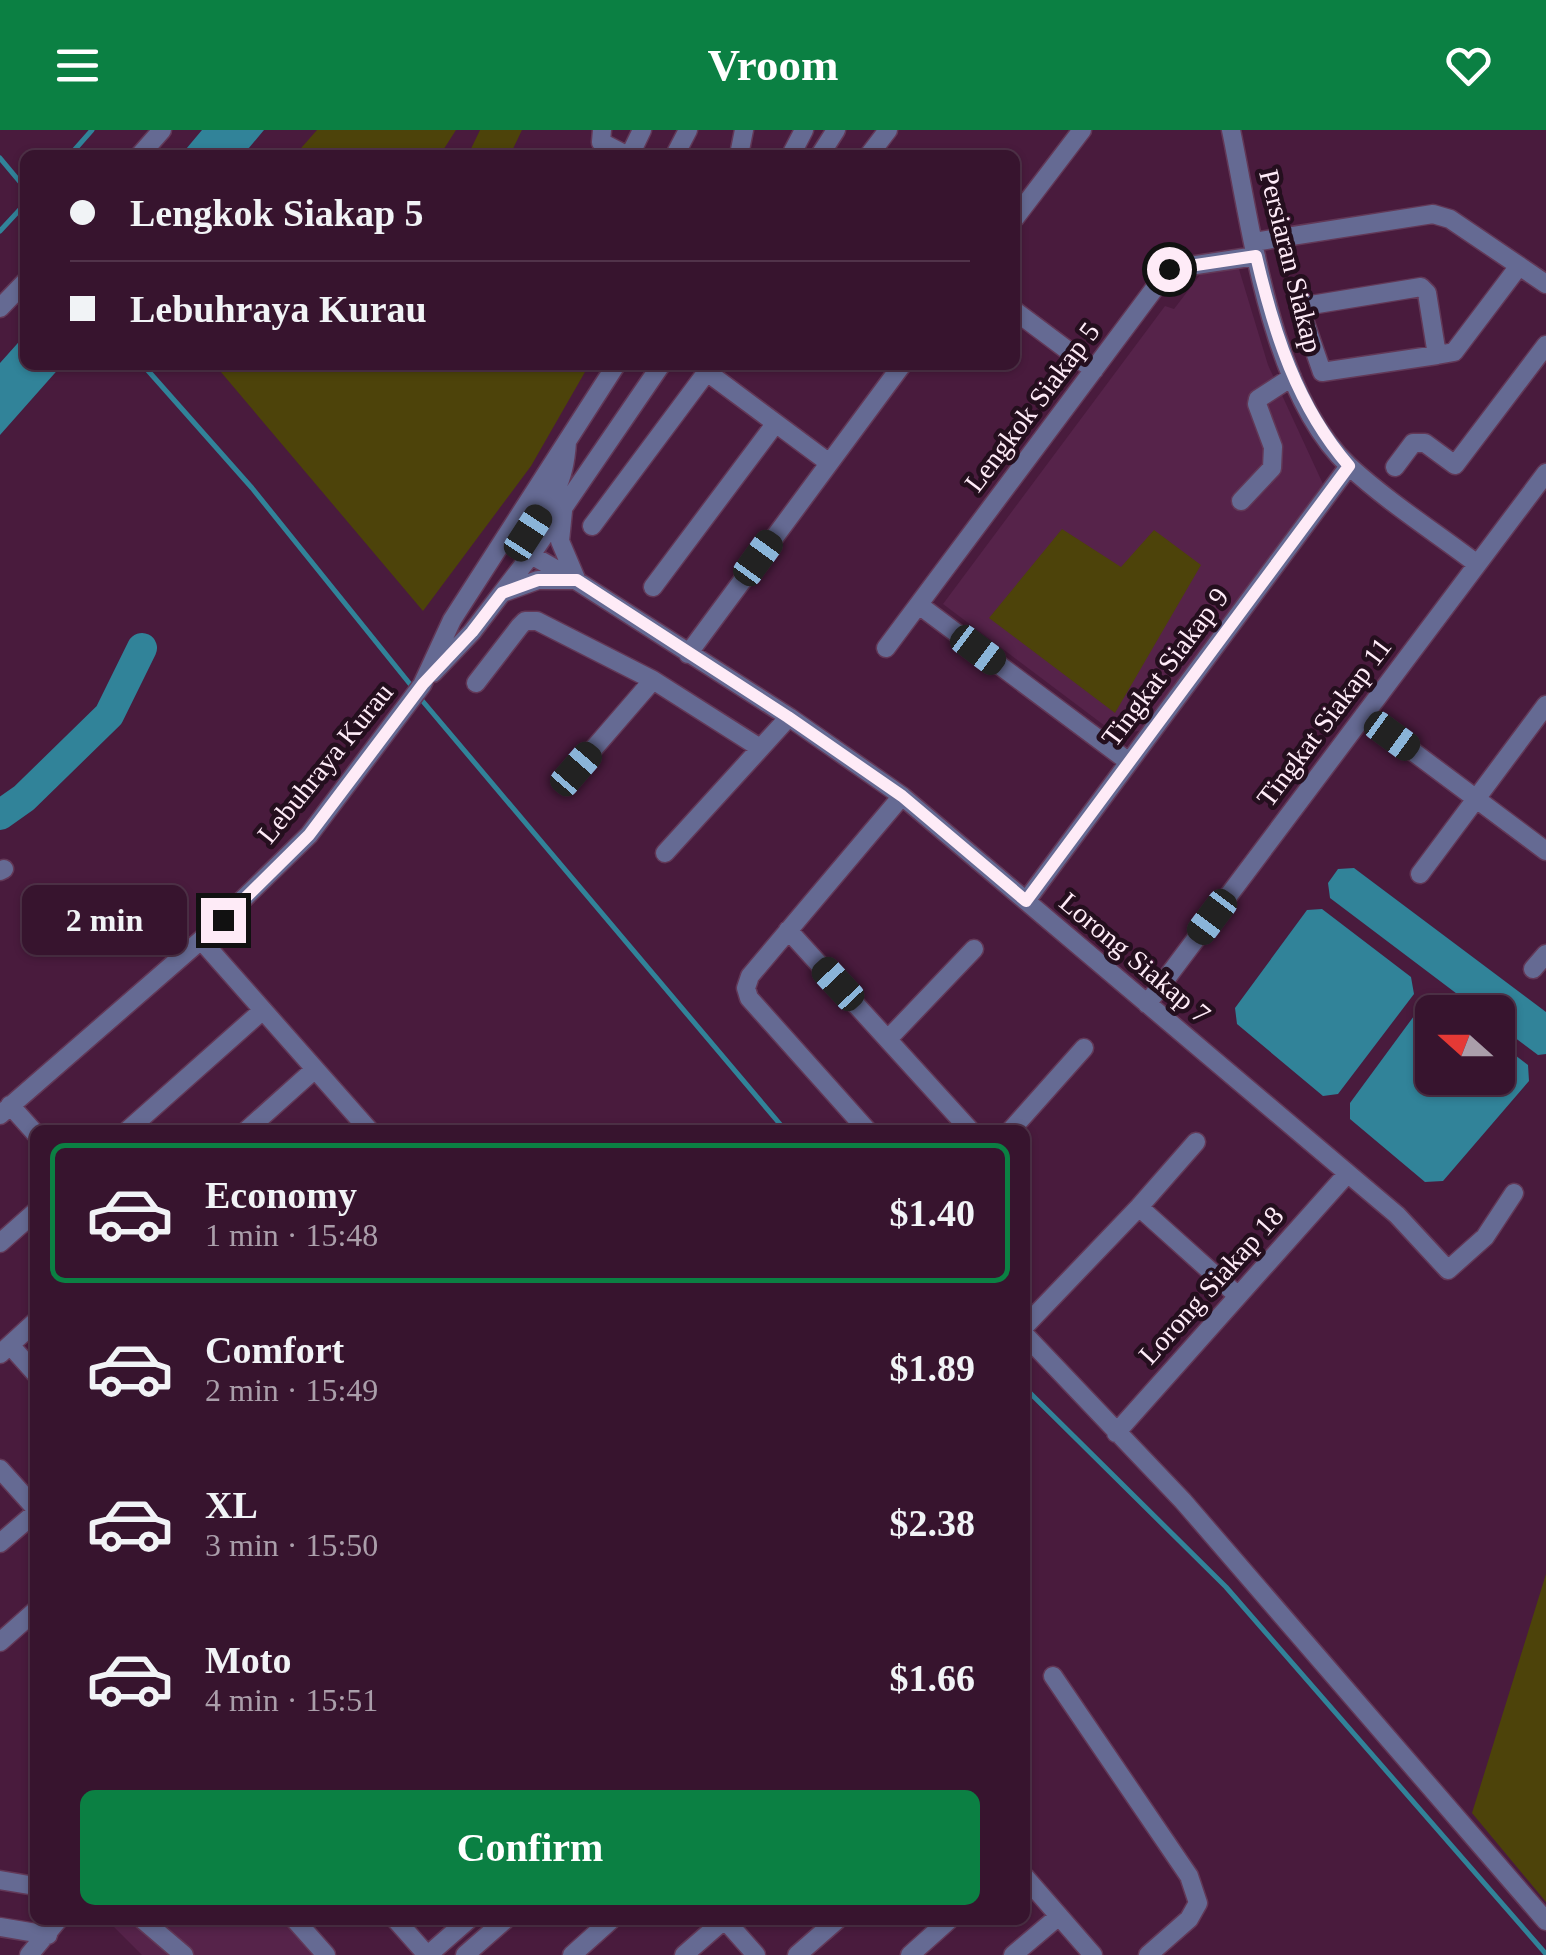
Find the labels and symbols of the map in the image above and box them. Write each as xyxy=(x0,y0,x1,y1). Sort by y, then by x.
street label: Persiaran Siakap xyxy=(1253,166,1329,356)
route start xyxy=(1147,247,1192,292)
street label: Lengkok Siakap 5 xyxy=(958,316,1106,498)
car xyxy=(499,500,557,566)
car xyxy=(728,525,788,591)
street label: Tingkat Siakap 9 xyxy=(1095,582,1235,752)
car xyxy=(945,620,1011,680)
street label: Tingkat Siakap 11 xyxy=(1250,631,1398,813)
street label: Lebuhraya Kurau xyxy=(251,677,399,849)
car xyxy=(1359,706,1425,766)
car xyxy=(545,737,607,801)
car xyxy=(1182,884,1242,950)
callout: 2 min xyxy=(23,885,188,955)
street label: Lorong Siakap 7 xyxy=(1054,886,1216,1030)
route end xyxy=(201,898,246,943)
car xyxy=(807,952,869,1016)
north arrow xyxy=(1415,995,1515,1095)
street label: Lorong Siakap 18 xyxy=(1132,1200,1290,1370)

